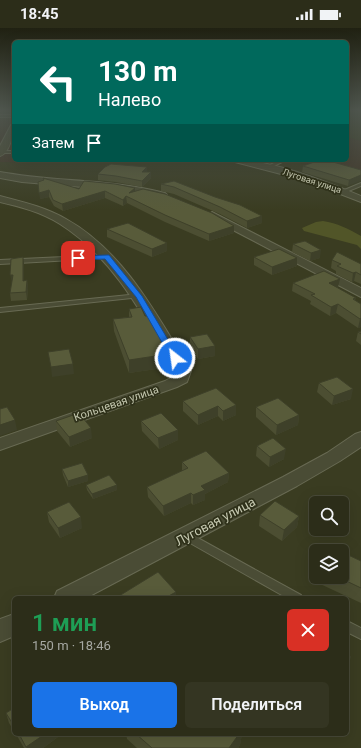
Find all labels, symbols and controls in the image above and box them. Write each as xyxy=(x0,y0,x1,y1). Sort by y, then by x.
text: 18:45 xyxy=(20,5,59,23)
text: 130 m xyxy=(98,55,177,88)
icon: left xyxy=(32,56,84,108)
text: Налево xyxy=(98,89,161,110)
icon: arrive xyxy=(83,132,105,154)
text: Затем xyxy=(32,134,75,152)
street label: Луговая улица xyxy=(281,167,343,195)
pin xyxy=(61,241,95,275)
icon: arrive xyxy=(67,247,89,269)
position arrow xyxy=(154,337,196,379)
street label: Кольцевая улица xyxy=(72,383,160,424)
street label: Луговая улица xyxy=(173,494,258,549)
map controls xyxy=(309,496,349,584)
button: search xyxy=(309,496,349,536)
button: layers xyxy=(309,544,349,584)
text: 1 мин xyxy=(32,609,97,637)
button: close xyxy=(287,609,329,651)
text: 150 m · 18:46 xyxy=(32,638,111,653)
button: Выход xyxy=(32,682,177,728)
button: Поделиться xyxy=(185,682,329,728)

